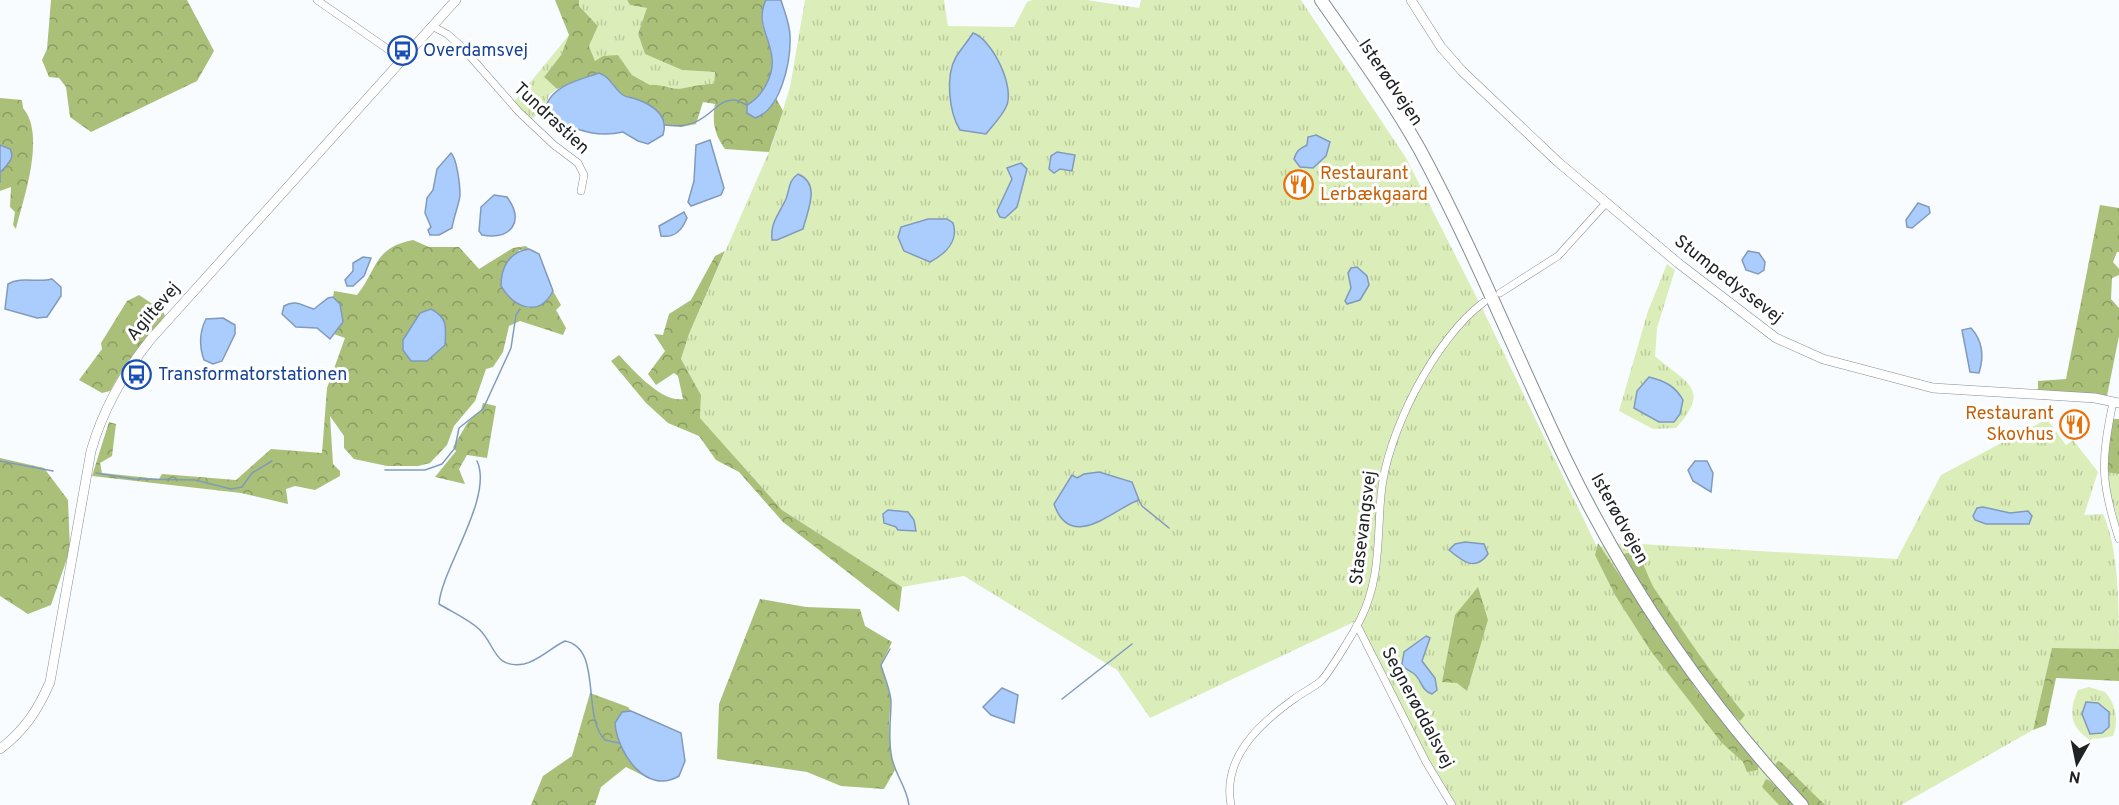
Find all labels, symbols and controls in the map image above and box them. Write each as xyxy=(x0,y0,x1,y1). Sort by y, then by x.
bus stop icon: Overdamsvej xyxy=(386,35,418,67)
street label: Isterødvejen xyxy=(1353,35,1427,131)
place label: Overdamsvej xyxy=(423,40,528,63)
street label: Tundrastien xyxy=(508,78,594,160)
place label: Restaurant Lerbækgaard xyxy=(1320,163,1428,207)
restaurant icon: Restaurant Lerbækgaard xyxy=(1283,168,1315,200)
street label: Stumpedyssevej xyxy=(1669,230,1787,330)
street label: Agiltevej xyxy=(122,278,186,346)
bus stop icon: Transformatorstationen xyxy=(121,359,153,391)
place label: Transformatorstationen xyxy=(158,364,347,387)
place label: Restaurant Skovhus xyxy=(1965,403,2054,447)
restaurant icon: Restaurant Skovhus xyxy=(2059,408,2091,440)
street label: Stasevangsvej xyxy=(1346,470,1382,586)
street label: Isterødvejen xyxy=(1585,470,1653,568)
street label: Segnerøddalsvej xyxy=(1375,644,1459,772)
north arrow xyxy=(2047,733,2107,793)
text: N xyxy=(2068,765,2082,787)

